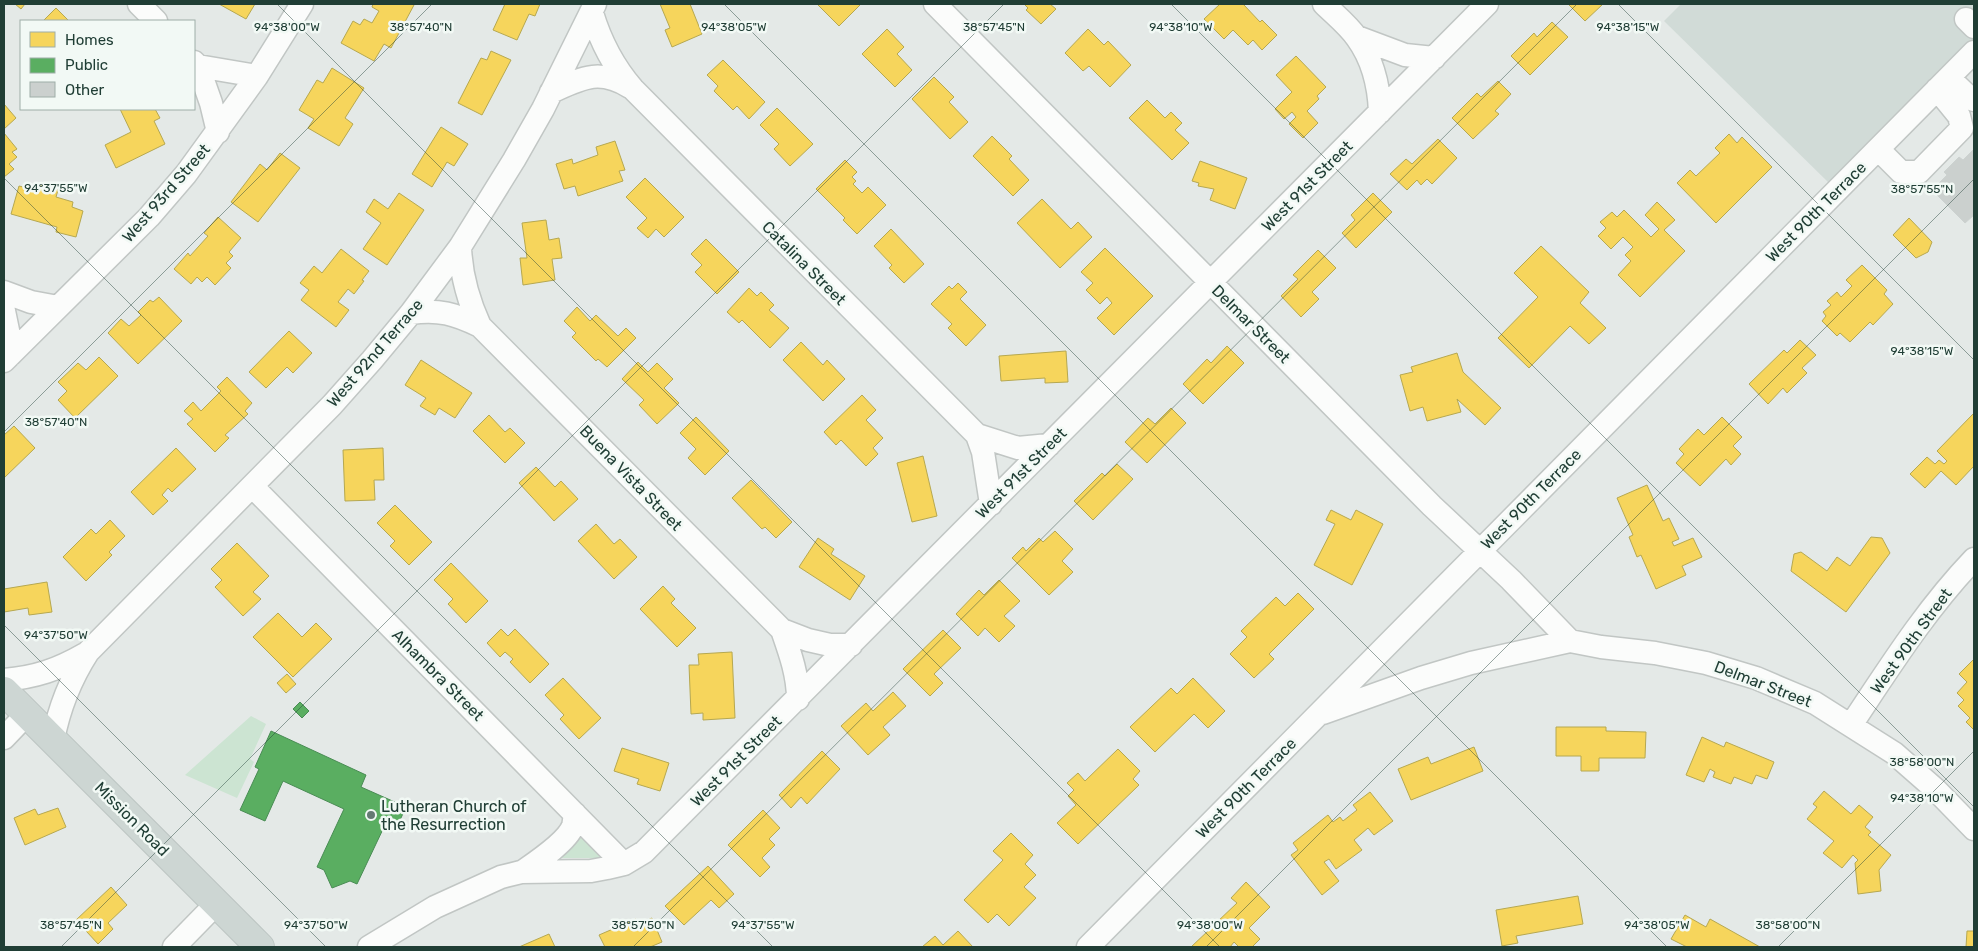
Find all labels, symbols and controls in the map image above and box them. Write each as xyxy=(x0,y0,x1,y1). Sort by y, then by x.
legend xyxy=(20,20,195,110)
text: 94°38'00"W xyxy=(254,20,320,34)
text: 38°57'40"N xyxy=(390,20,452,34)
text: 94°38'05"W xyxy=(701,20,767,34)
text: 38°57'45"N xyxy=(963,20,1025,34)
text: 94°38'10"W xyxy=(1149,20,1213,34)
text: 94°38'15"W xyxy=(1597,20,1660,34)
text: Homes xyxy=(65,31,114,49)
text: Public xyxy=(65,56,108,74)
text: Other xyxy=(65,81,105,99)
street label: West 91st Street xyxy=(1258,137,1356,235)
street label: West 93rd Street xyxy=(118,140,214,246)
street label: West 90th Terrace xyxy=(1762,158,1870,266)
text: 94°37'55"W xyxy=(24,181,88,195)
text: 38°57'55"N xyxy=(1891,182,1953,196)
street label: Catalina Street xyxy=(758,217,850,309)
street label: Delmar Street xyxy=(1208,281,1294,367)
street label: West 92nd Terrace xyxy=(323,295,427,411)
text: 94°38'15"W xyxy=(1891,344,1954,358)
text: 38°57'40"N xyxy=(25,415,87,429)
street label: Buena Vista Street xyxy=(576,421,686,535)
street label: West 91st Street xyxy=(972,424,1070,522)
street label: West 90th Terrace xyxy=(1477,445,1585,553)
street label: West 90th Street xyxy=(1866,585,1956,697)
street label: Alhambra Street xyxy=(388,625,488,725)
text: 94°37'50"W xyxy=(24,628,88,642)
street label: Delmar Street xyxy=(1712,657,1814,711)
street label: West 91st Street xyxy=(687,712,785,810)
street label: West 90th Terrace xyxy=(1192,734,1300,842)
text: 38°58'00"N xyxy=(1890,755,1954,769)
street label: Mission Road xyxy=(91,778,173,860)
text: 94°38'10"W xyxy=(1890,791,1954,805)
place label: Lutheran Church of the Resurrection xyxy=(381,797,527,834)
marker: Lutheran Church of the Resurrection xyxy=(365,809,377,821)
text: 38°57'45"N xyxy=(40,918,102,932)
text: 94°37'50"W xyxy=(284,918,348,932)
text: 38°57'50"N xyxy=(612,918,674,932)
text: 94°37'55"W xyxy=(731,918,795,932)
text: 94°38'00"W xyxy=(1177,918,1243,932)
text: 94°38'05"W xyxy=(1624,918,1690,932)
text: 38°58'00"N xyxy=(1756,918,1820,932)

